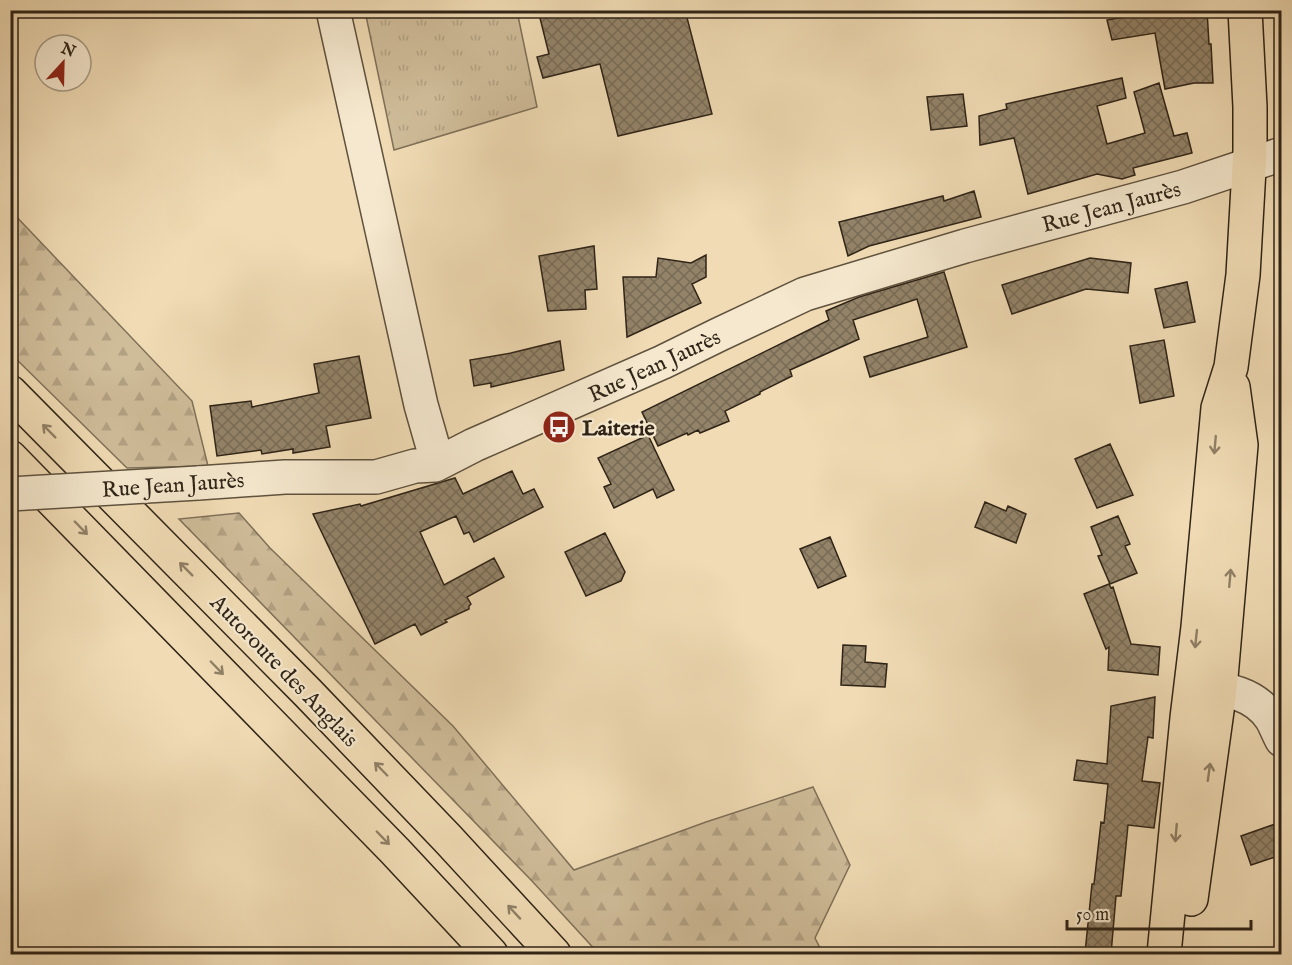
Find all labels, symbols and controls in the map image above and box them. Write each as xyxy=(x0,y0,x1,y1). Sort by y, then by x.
north arrow xyxy=(33,33,93,93)
text: N xyxy=(57,39,78,63)
street label: Rue Jean Jaurès xyxy=(1039,176,1184,240)
street label: Rue Jean Jaurès xyxy=(584,324,725,410)
bus stop icon: Laiterie xyxy=(541,409,577,445)
place label: Laiterie xyxy=(582,415,655,443)
one-way arrow xyxy=(42,423,56,438)
one-way arrow xyxy=(1209,434,1220,454)
street label: Rue Jean Jaurès xyxy=(101,467,245,505)
one-way arrow xyxy=(73,521,88,536)
one-way arrow xyxy=(179,562,194,577)
one-way arrow xyxy=(1225,569,1236,588)
street label: Autoroute des Anglais xyxy=(203,589,364,754)
one-way arrow xyxy=(1190,629,1201,648)
one-way arrow xyxy=(210,660,225,675)
one-way arrow xyxy=(374,762,388,777)
one-way arrow xyxy=(1203,762,1214,782)
one-way arrow xyxy=(1170,822,1181,842)
one-way arrow xyxy=(375,830,390,845)
scale bar xyxy=(1067,893,1252,931)
one-way arrow xyxy=(507,904,521,919)
text: 50 m xyxy=(1076,904,1109,927)

